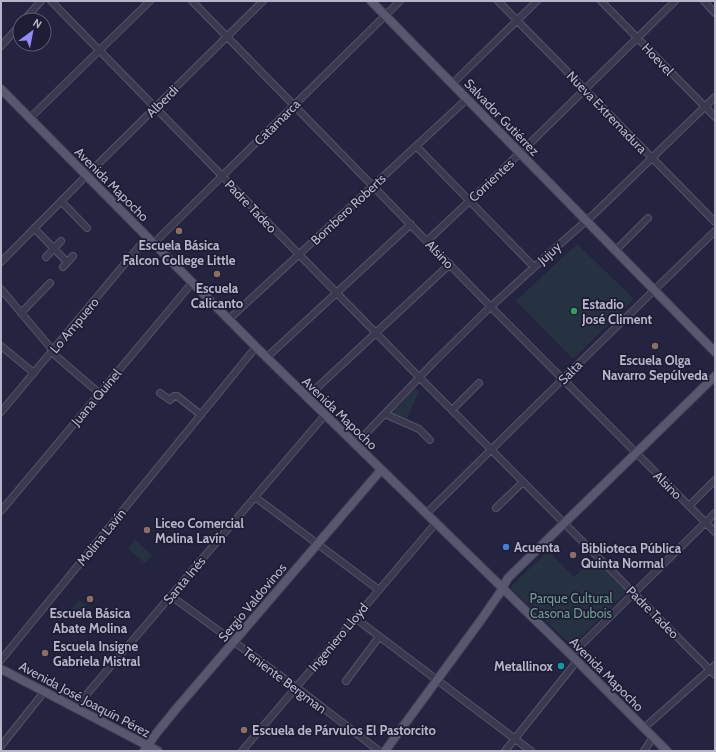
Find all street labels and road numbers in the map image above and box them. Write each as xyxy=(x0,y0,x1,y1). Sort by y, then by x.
street label: Hoevel xyxy=(639,39,677,79)
street label: Nueva Extremadura xyxy=(564,68,651,157)
street label: Salvador Gutiérrez xyxy=(461,75,543,159)
street label: Alberdi xyxy=(143,82,181,120)
street label: Catamarca xyxy=(251,95,304,148)
street label: Avenida Mapocho xyxy=(72,144,152,224)
street label: Corrientes xyxy=(465,155,517,205)
street label: Bombero Roberts xyxy=(307,170,389,248)
street label: Padre Tadeo xyxy=(222,176,280,236)
street label: Alsino xyxy=(423,236,457,272)
street label: Jujuy xyxy=(533,238,565,269)
street label: Lo Ampuero xyxy=(46,294,102,356)
street label: Salta xyxy=(555,356,586,387)
street label: Juana Quinel xyxy=(67,365,124,429)
street label: Avenida Mapocho xyxy=(299,373,381,453)
street label: Alsino xyxy=(650,467,686,503)
street label: Molina Lavín xyxy=(73,505,129,569)
street label: Santa Inés xyxy=(160,553,209,607)
street label: Sergio Valdovinos xyxy=(214,559,290,645)
street label: Padre Tadeo xyxy=(623,582,683,642)
street label: Ingeniero Lloyd xyxy=(305,600,371,674)
street label: Avenida Mapocho xyxy=(567,634,647,714)
street label: Teniente Bergman xyxy=(240,643,330,717)
street label: Avenida José Joaquín Pérez xyxy=(17,658,153,740)

